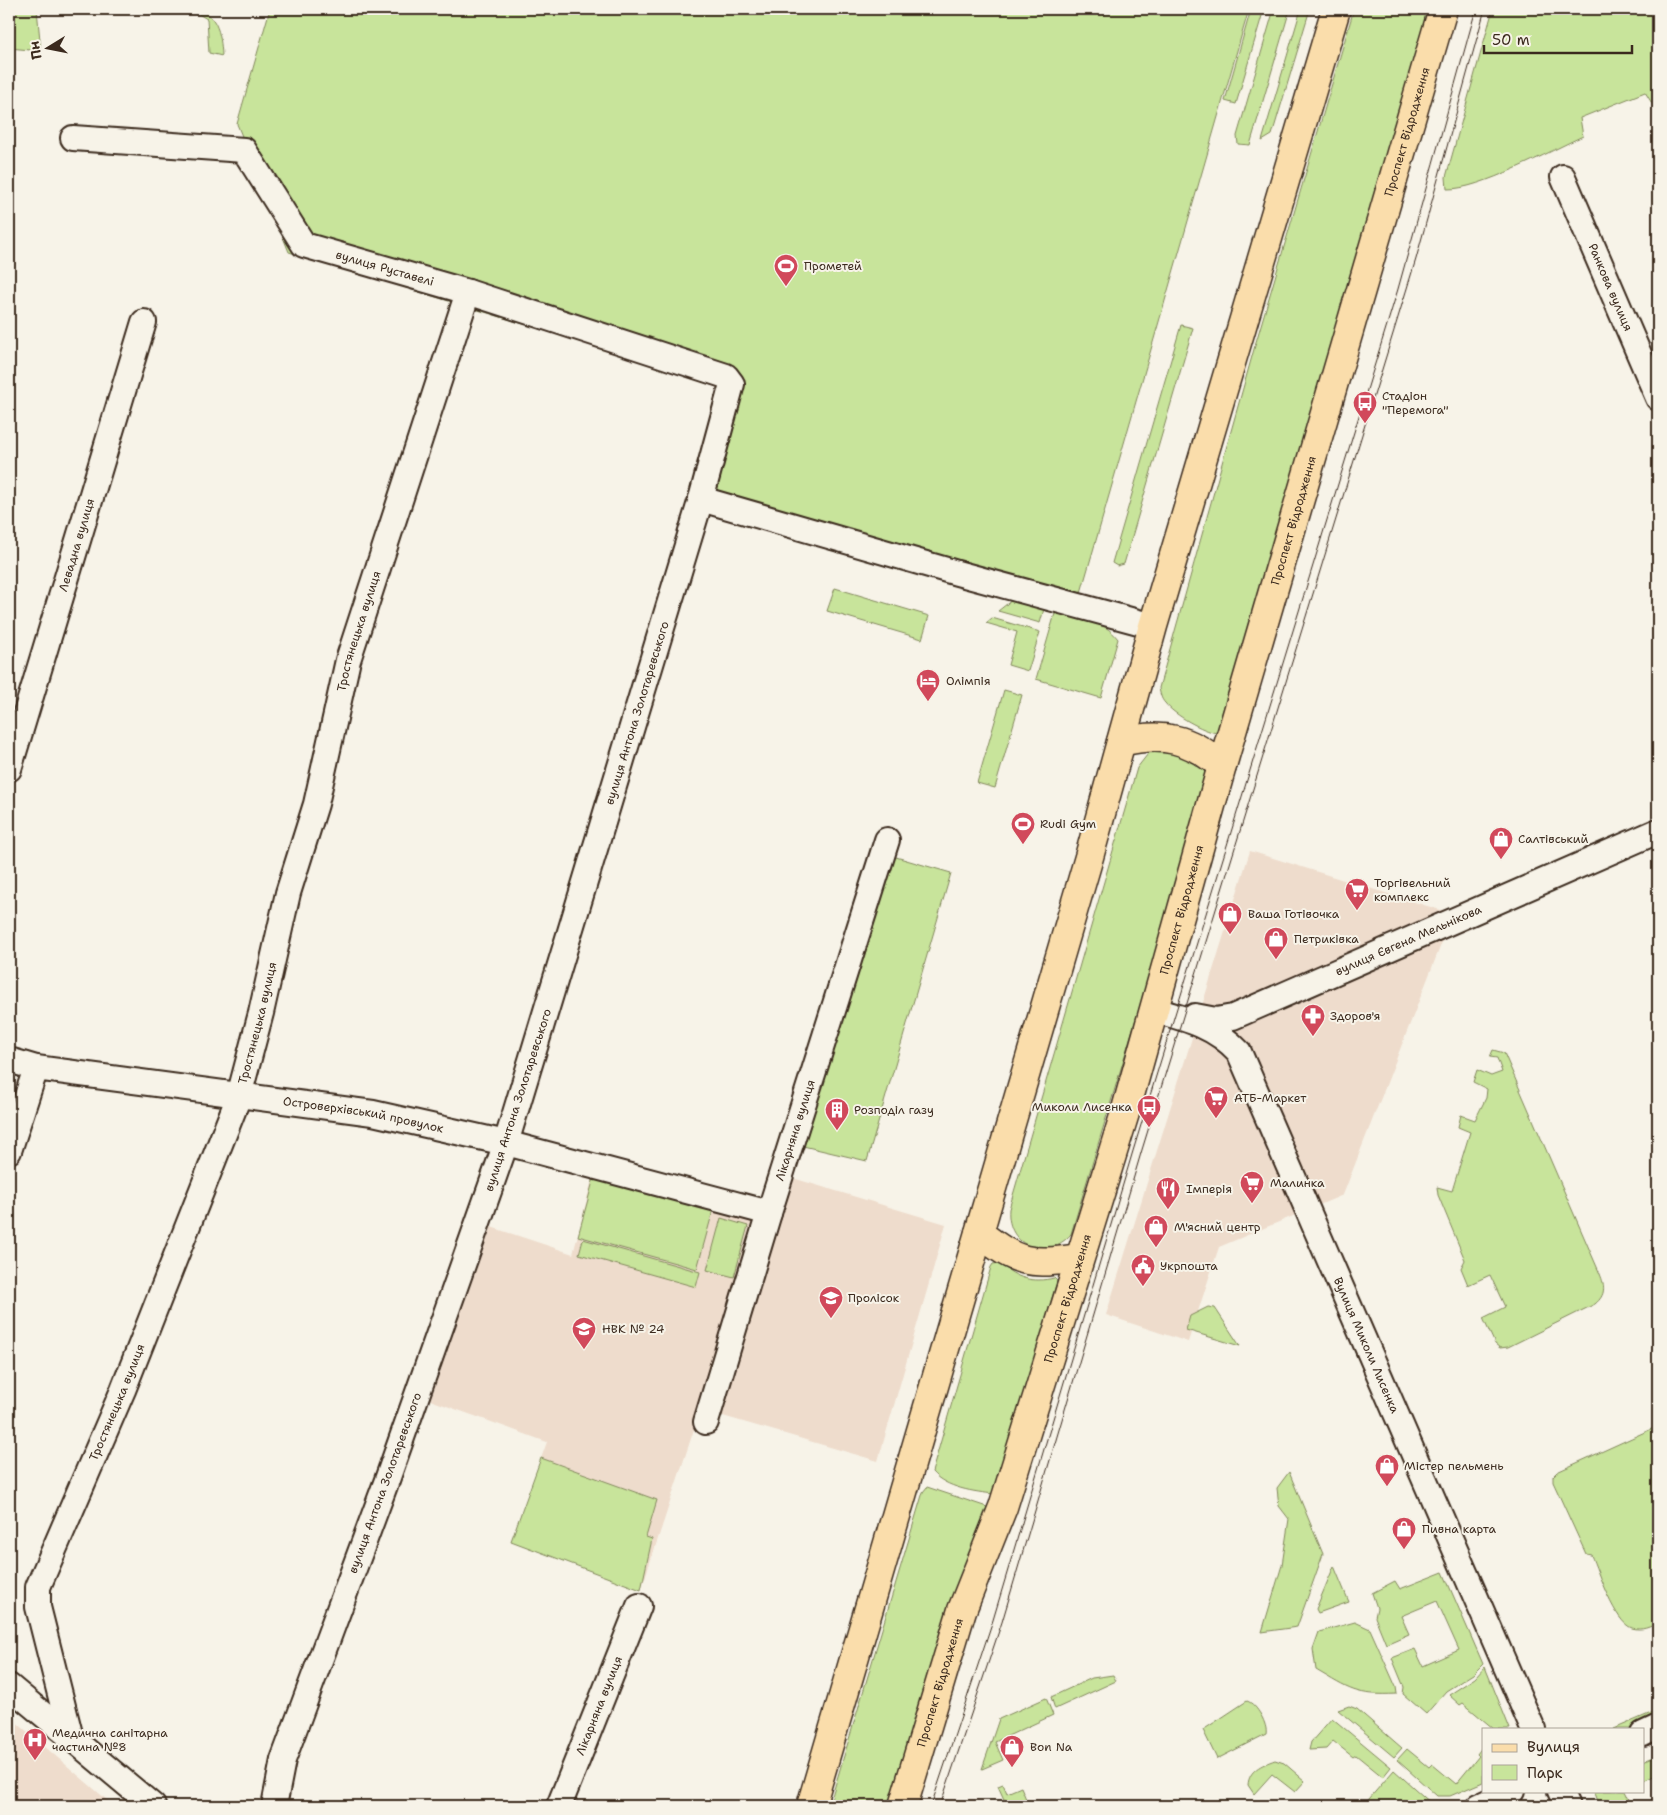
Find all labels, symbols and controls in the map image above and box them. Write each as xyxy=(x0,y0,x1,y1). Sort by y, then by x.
north arrow xyxy=(22,22,72,72)
scale bar xyxy=(1484,22,1632,54)
text: 50 m xyxy=(1492,30,1530,50)
text: Пн xyxy=(25,40,46,61)
street label: Проспект Відродження xyxy=(1381,65,1434,198)
street label: Ранкова вулиця xyxy=(1584,241,1636,334)
street label: вулиця Руставелі xyxy=(334,247,436,290)
sports icon: Прометей xyxy=(773,253,799,287)
place label: Прометей xyxy=(804,258,862,274)
place label: Стадіон "Перемога" xyxy=(1382,388,1449,418)
bus stop icon: Стадіон "Перемога" xyxy=(1352,390,1378,424)
street label: Проспект Відродження xyxy=(1267,454,1320,587)
street label: Левадна вулиця xyxy=(55,496,98,594)
street label: Тростянецька вулиця xyxy=(333,569,385,693)
street label: вулиця Антона Золотаревського xyxy=(601,619,673,807)
hotel icon: Олімпія xyxy=(915,668,941,702)
place label: Олімпія xyxy=(946,673,991,689)
sports icon: Rudi Gym xyxy=(1010,811,1036,845)
place label: Rudi Gym xyxy=(1040,816,1096,832)
shop icon: Салтівський xyxy=(1488,826,1514,860)
place label: Салтівський xyxy=(1518,831,1589,847)
street label: Проспект Відродження xyxy=(1156,843,1208,976)
place label: Торгівельний комплекс xyxy=(1374,875,1451,905)
supermarket icon: Торгівельний комплекс xyxy=(1344,877,1370,911)
shop icon: Ваша Готівочка xyxy=(1217,901,1243,935)
street label: вулиця Євгена Мельнікова xyxy=(1333,901,1485,979)
place label: Ваша Готівочка xyxy=(1248,906,1340,922)
shop icon: Петриківка xyxy=(1263,926,1289,960)
place label: Петриківка xyxy=(1294,931,1359,947)
street label: Тростянецька вулиця xyxy=(235,960,280,1086)
pharmacy icon: Здоров'я xyxy=(1300,1003,1326,1037)
street label: вулиця Антона Золотаревського xyxy=(481,1007,555,1193)
place label: Здоров'я xyxy=(1330,1008,1380,1024)
street label: Лікарняна вулиця xyxy=(772,1078,819,1183)
supermarket icon: АТБ-Маркет xyxy=(1203,1085,1229,1119)
place label: АТБ-Маркет xyxy=(1234,1090,1307,1106)
street label: Островерхівський провулок xyxy=(282,1093,446,1137)
bus stop icon: Миколи Лисенка xyxy=(1136,1094,1162,1128)
building icon: Розподіл газу xyxy=(824,1097,850,1131)
place label: Миколи Лисенка xyxy=(1032,1099,1133,1115)
place label: Розподіл газу xyxy=(854,1102,934,1118)
supermarket icon: Малинка xyxy=(1239,1170,1265,1204)
place label: Малинка xyxy=(1270,1175,1325,1191)
restaurant icon: Імперія xyxy=(1155,1176,1181,1210)
place label: Імперія xyxy=(1186,1181,1232,1197)
shop icon: М'ясний центр xyxy=(1143,1214,1169,1248)
place label: М'ясний центр xyxy=(1174,1219,1261,1235)
street label: Проспект Відродження xyxy=(1040,1232,1095,1365)
public building icon: Укрпошта xyxy=(1130,1253,1156,1287)
place label: Укрпошта xyxy=(1160,1258,1218,1274)
street label: Вулиця Миколи Лисенка xyxy=(1330,1275,1403,1416)
school or university icon: Пролісок xyxy=(818,1285,844,1319)
place label: Пролісок xyxy=(848,1290,900,1306)
school or university icon: НВК № 24 xyxy=(571,1316,597,1350)
place label: НВК № 24 xyxy=(602,1321,664,1337)
street label: Тростянецька вулиця xyxy=(85,1341,148,1463)
street label: вулиця Антона Золотаревського xyxy=(345,1390,425,1576)
shop icon: Містер пельмень xyxy=(1374,1453,1400,1487)
place label: Містер пельмень xyxy=(1404,1458,1504,1474)
shop icon: Пивна карта xyxy=(1391,1516,1417,1550)
place label: Пивна карта xyxy=(1422,1521,1496,1537)
street label: Проспект Відродження xyxy=(913,1616,967,1749)
street label: Лікарняна вулиця xyxy=(572,1654,626,1758)
place label: Медична санітарна частина №8 xyxy=(52,1725,168,1755)
hospital icon: Медична санітарна частина №8 xyxy=(22,1727,48,1761)
legend xyxy=(1482,1728,1644,1792)
shop icon: Bon Na xyxy=(999,1734,1025,1768)
text: Вулиця xyxy=(1527,1737,1580,1757)
place label: Bon Na xyxy=(1030,1739,1073,1755)
text: Парк xyxy=(1527,1763,1563,1783)

